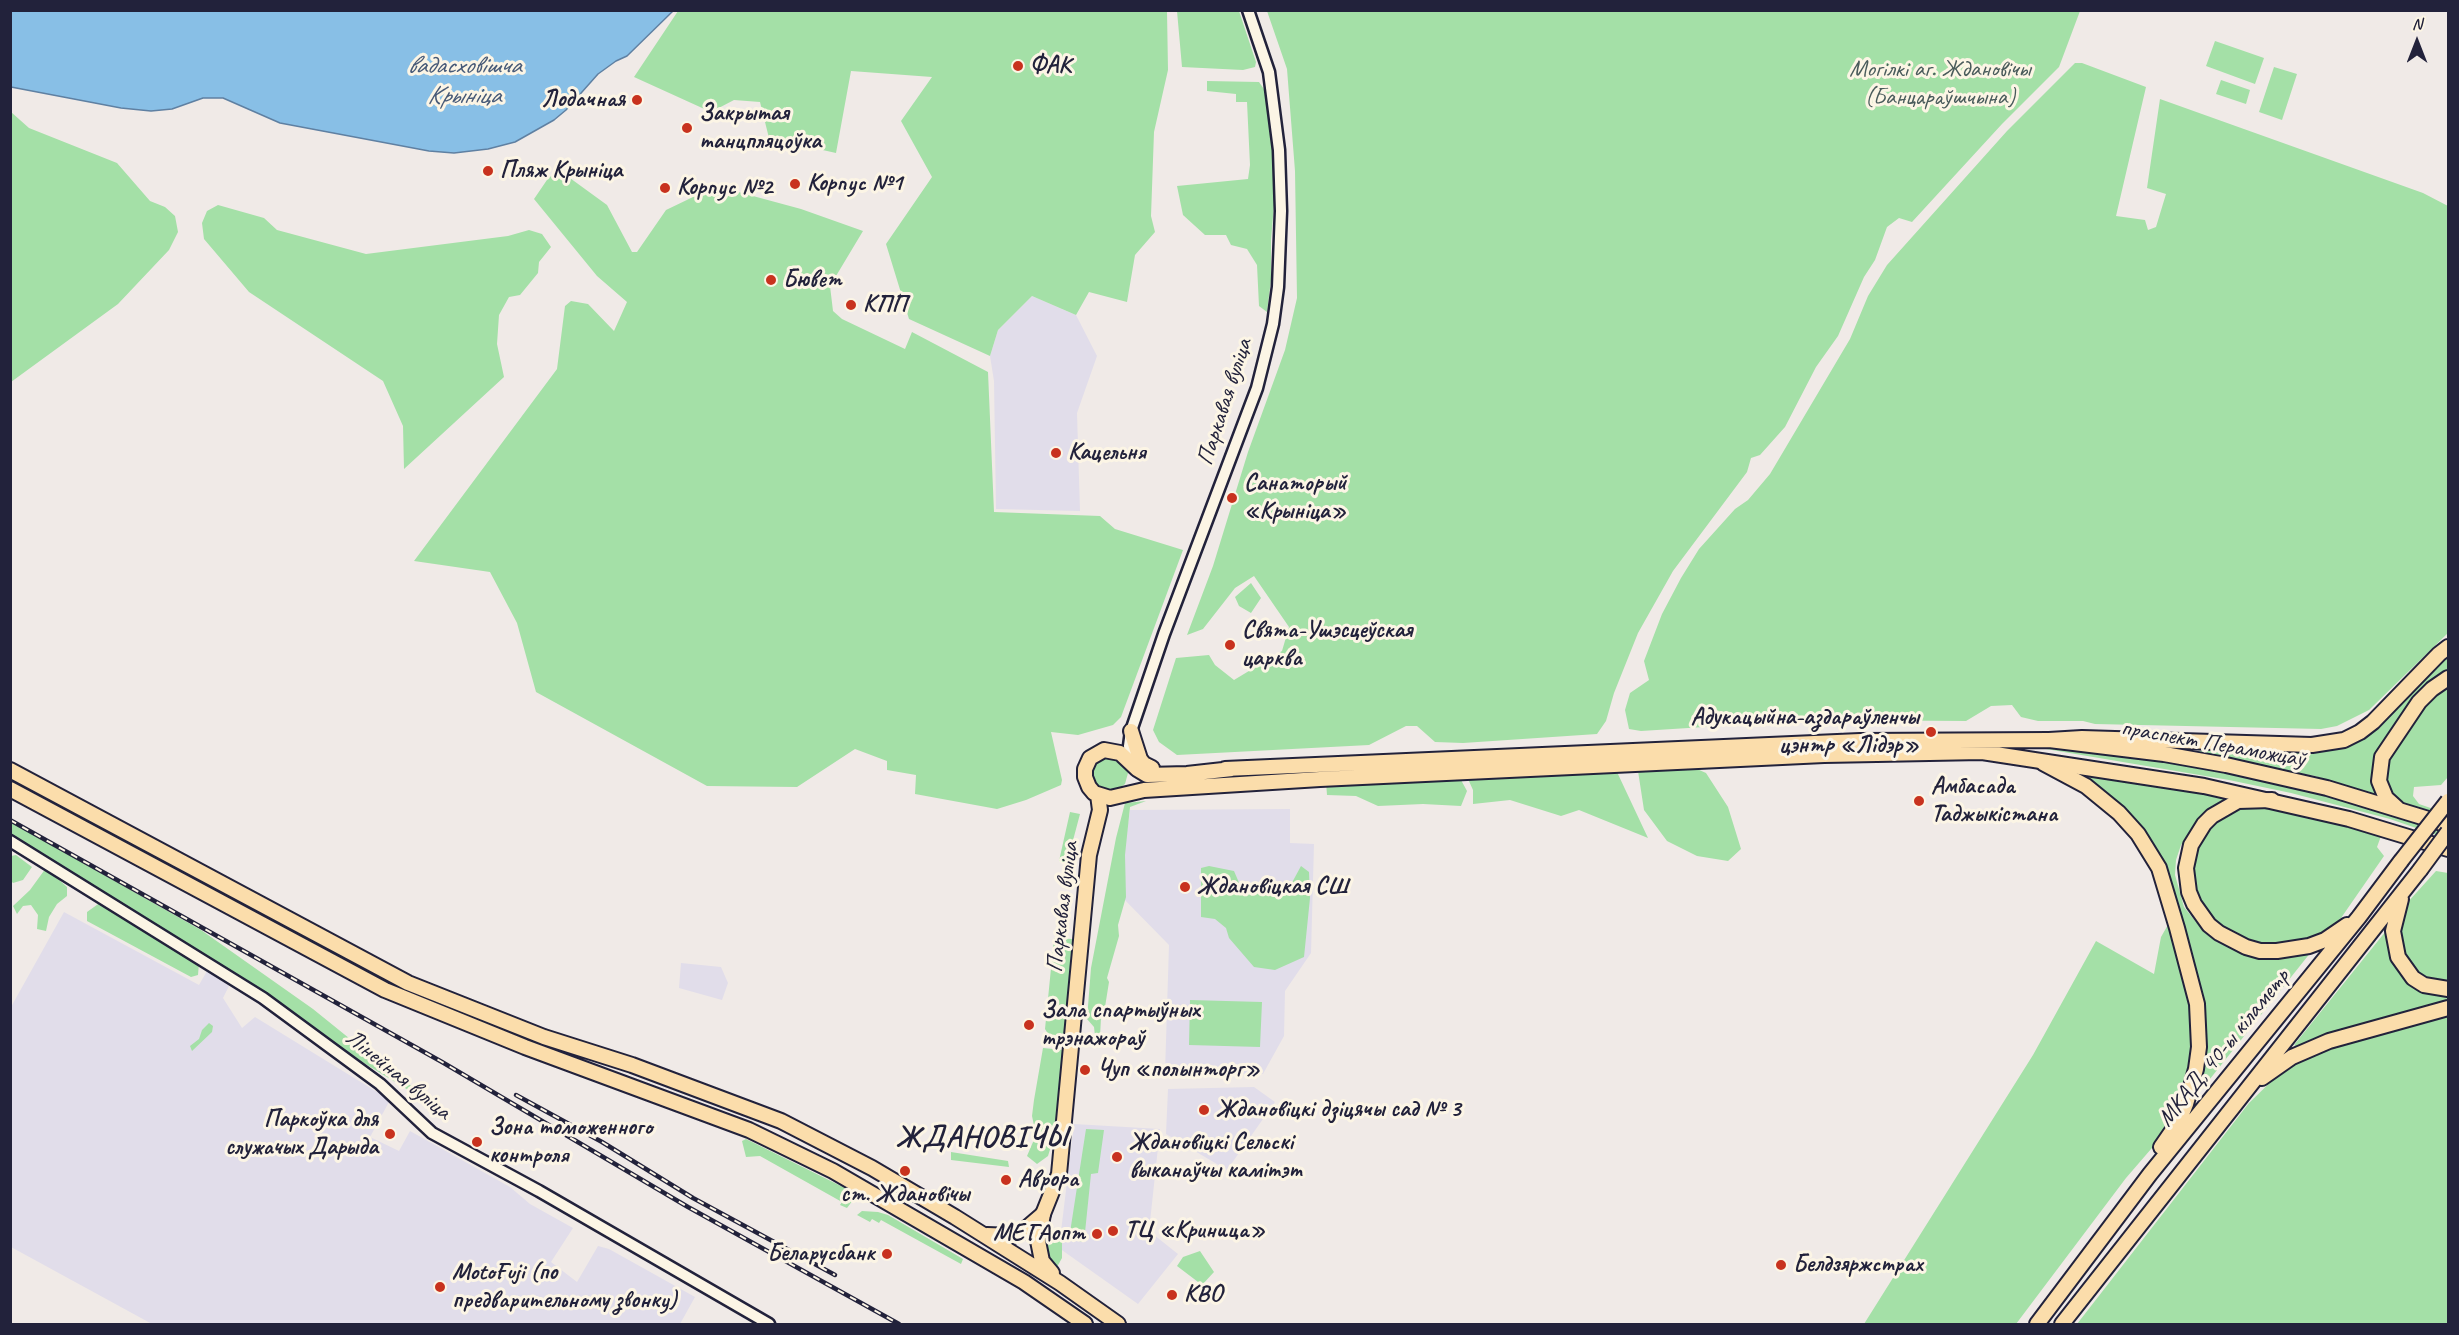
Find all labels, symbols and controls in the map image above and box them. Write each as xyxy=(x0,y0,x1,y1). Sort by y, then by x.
north arrow xyxy=(2387,12,2447,72)
text: N xyxy=(2412,14,2422,34)
water label: вадасховішча Крыніца xyxy=(407,50,521,112)
place label: ФАК xyxy=(1030,52,1071,80)
park label: Могілкі аг. Ждановічы (Банцараўшчына) xyxy=(1849,56,2031,112)
marker: ФАК xyxy=(1011,59,1025,73)
place label: Лодачная xyxy=(541,86,625,114)
marker: Лодачная xyxy=(630,93,644,107)
place label: Закрытая танцпляцоўка xyxy=(699,100,821,156)
marker: Закрытая танцпляцоўка xyxy=(680,121,694,135)
place label: Пляж Крыніца xyxy=(500,157,622,185)
marker: Пляж Крыніца xyxy=(481,164,495,178)
place label: Корпус №1 xyxy=(807,170,902,198)
place label: Корпус №2 xyxy=(677,174,772,202)
marker: Корпус №1 xyxy=(788,177,802,191)
marker: Корпус №2 xyxy=(658,181,672,195)
place label: Бювет xyxy=(783,266,842,294)
marker: Бювет xyxy=(764,273,778,287)
place label: КПП xyxy=(863,291,907,319)
marker: КПП xyxy=(844,298,858,312)
street label: Паркавая вуліца xyxy=(1191,335,1259,469)
place label: Кацельня xyxy=(1068,439,1146,467)
marker: Кацельня xyxy=(1049,446,1063,460)
place label: Санаторый «Крыніца» xyxy=(1244,470,1346,526)
marker: Санаторый «Крыніца» xyxy=(1225,491,1239,505)
place label: Свята-Ушэсцеўская царква xyxy=(1242,617,1413,673)
marker: Свята-Ушэсцеўская царква xyxy=(1223,638,1237,652)
place label: Адукацыйна-аздараўленчы цэнтр «Лідэр» xyxy=(1691,704,1919,760)
street label: праспект Пераможцаў xyxy=(2119,714,2307,774)
marker: Адукацыйна-аздараўленчы цэнтр «Лідэр» xyxy=(1924,725,1938,739)
place label: Амбасада Таджыкістана xyxy=(1931,773,2057,829)
marker: Амбасада Таджыкістана xyxy=(1912,794,1926,808)
street label: Паркавая вуліца xyxy=(1041,840,1085,974)
place label: Ждановіцкая СШ xyxy=(1197,873,1348,901)
marker: Ждановіцкая СШ xyxy=(1178,880,1192,894)
street label: МКАД, 40-ы кіламетр xyxy=(2152,963,2296,1133)
place label: Зала спартыўных трэнажораў xyxy=(1041,997,1199,1053)
marker: Зала спартыўных трэнажораў xyxy=(1022,1018,1036,1032)
street label: Лінейная вуліца xyxy=(339,1024,457,1126)
place label: Чуп «полынторг» xyxy=(1097,1056,1260,1084)
marker: Чуп «полынторг» xyxy=(1078,1063,1092,1077)
place label: Ждановіцкі дзіцячы сад № 3 xyxy=(1216,1096,1461,1124)
marker: Ждановіцкі дзіцячы сад № 3 xyxy=(1197,1103,1211,1117)
place label: Паркоўка для служачых Дарыда xyxy=(225,1106,378,1162)
place label: Зона томоженного контроля xyxy=(489,1114,652,1170)
district label: ЖДАНОВІЧЫ xyxy=(893,1120,1071,1156)
marker: Паркоўка для служачых Дарыда xyxy=(383,1127,397,1141)
place label: Ждановіцкі Сельскі выканаўчы камітэт xyxy=(1129,1129,1301,1185)
marker: Зона томоженного контроля xyxy=(470,1135,484,1149)
marker: Ждановіцкі Сельскі выканаўчы камітэт xyxy=(1110,1150,1124,1164)
marker: ст. Ждановічы xyxy=(898,1164,912,1178)
place label: Аврора xyxy=(1018,1166,1078,1194)
marker: Аврора xyxy=(999,1173,1013,1187)
place label: ст. Ждановічы xyxy=(841,1181,969,1209)
place label: ТЦ «Криница» xyxy=(1125,1217,1265,1245)
place label: МЕГАопт xyxy=(993,1220,1085,1248)
marker: ТЦ «Криница» xyxy=(1106,1224,1120,1238)
marker: МЕГАопт xyxy=(1090,1227,1104,1241)
place label: Беларусбанк xyxy=(767,1240,875,1268)
marker: Беларусбанк xyxy=(880,1247,894,1261)
place label: Белдзяржстрах xyxy=(1793,1251,1923,1279)
marker: Белдзяржстрах xyxy=(1774,1258,1788,1272)
place label: MotoFuji (по предварительному звонку) xyxy=(452,1259,677,1315)
marker: MotoFuji (по предварительному звонку) xyxy=(433,1280,447,1294)
place label: КВО xyxy=(1184,1281,1222,1309)
marker: КВО xyxy=(1165,1288,1179,1302)

